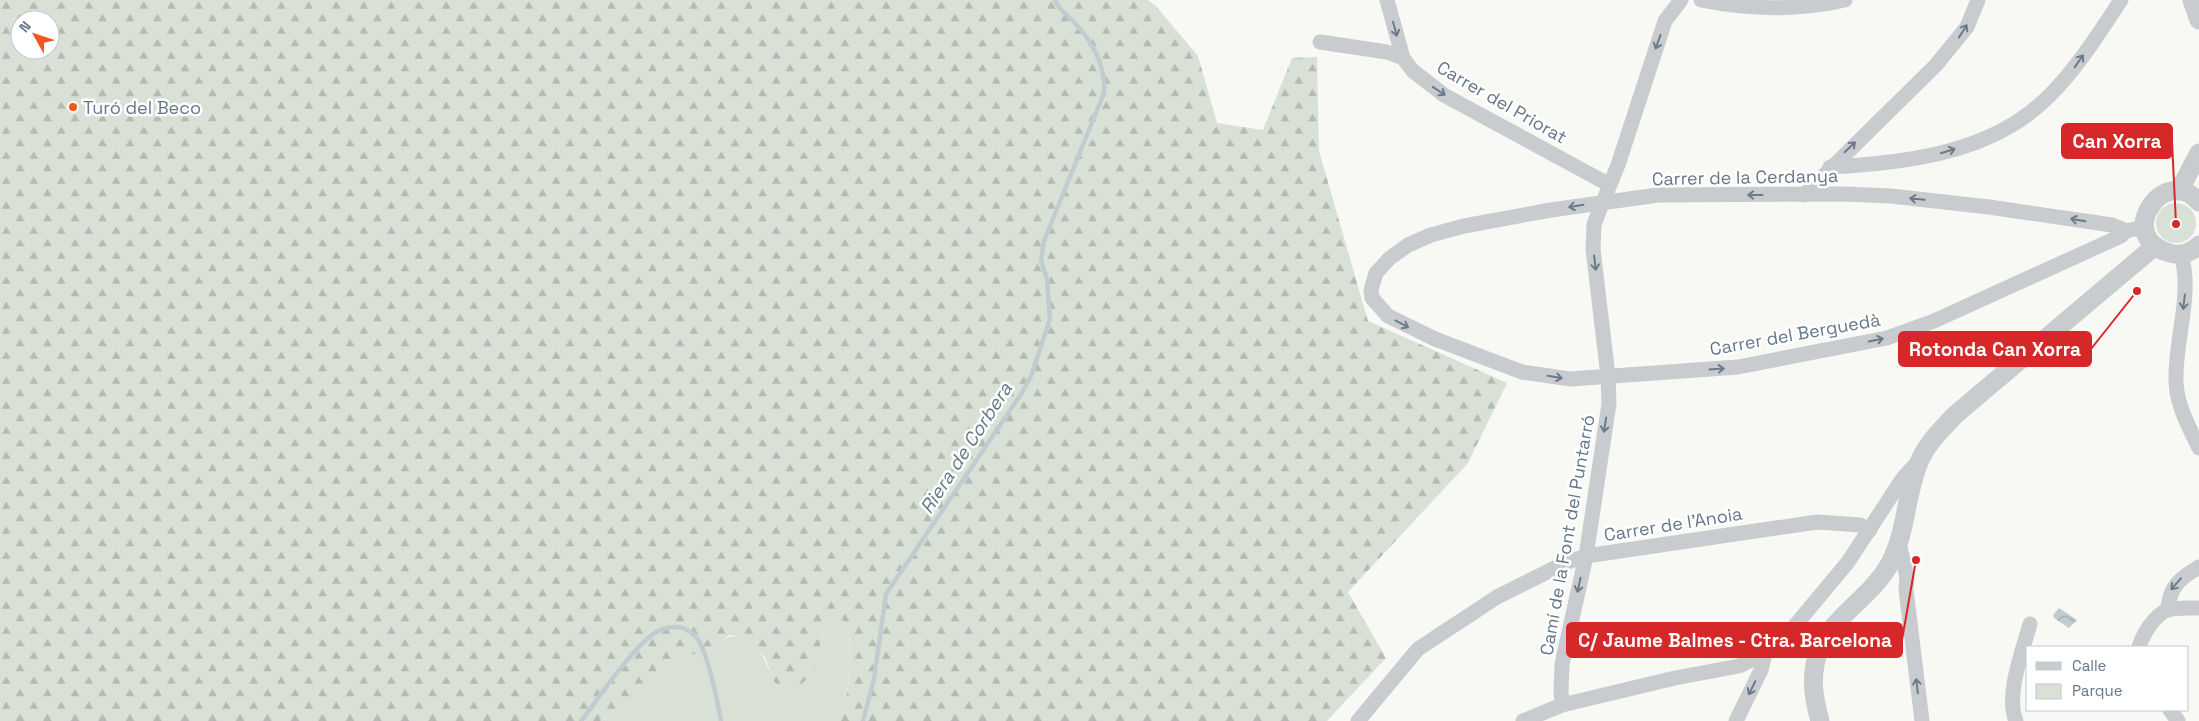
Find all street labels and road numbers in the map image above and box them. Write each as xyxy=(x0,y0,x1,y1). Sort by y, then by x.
street label: Carrer del Priorat xyxy=(1433,55,1571,149)
street label: Carrer de la Cerdanya xyxy=(1652,164,1838,190)
street label: Carrer del Berguedà xyxy=(1708,308,1882,360)
street label: Camí de la Font del Puntarró xyxy=(1534,413,1600,657)
street label: Carrer de l'Anoia xyxy=(1602,502,1744,546)

